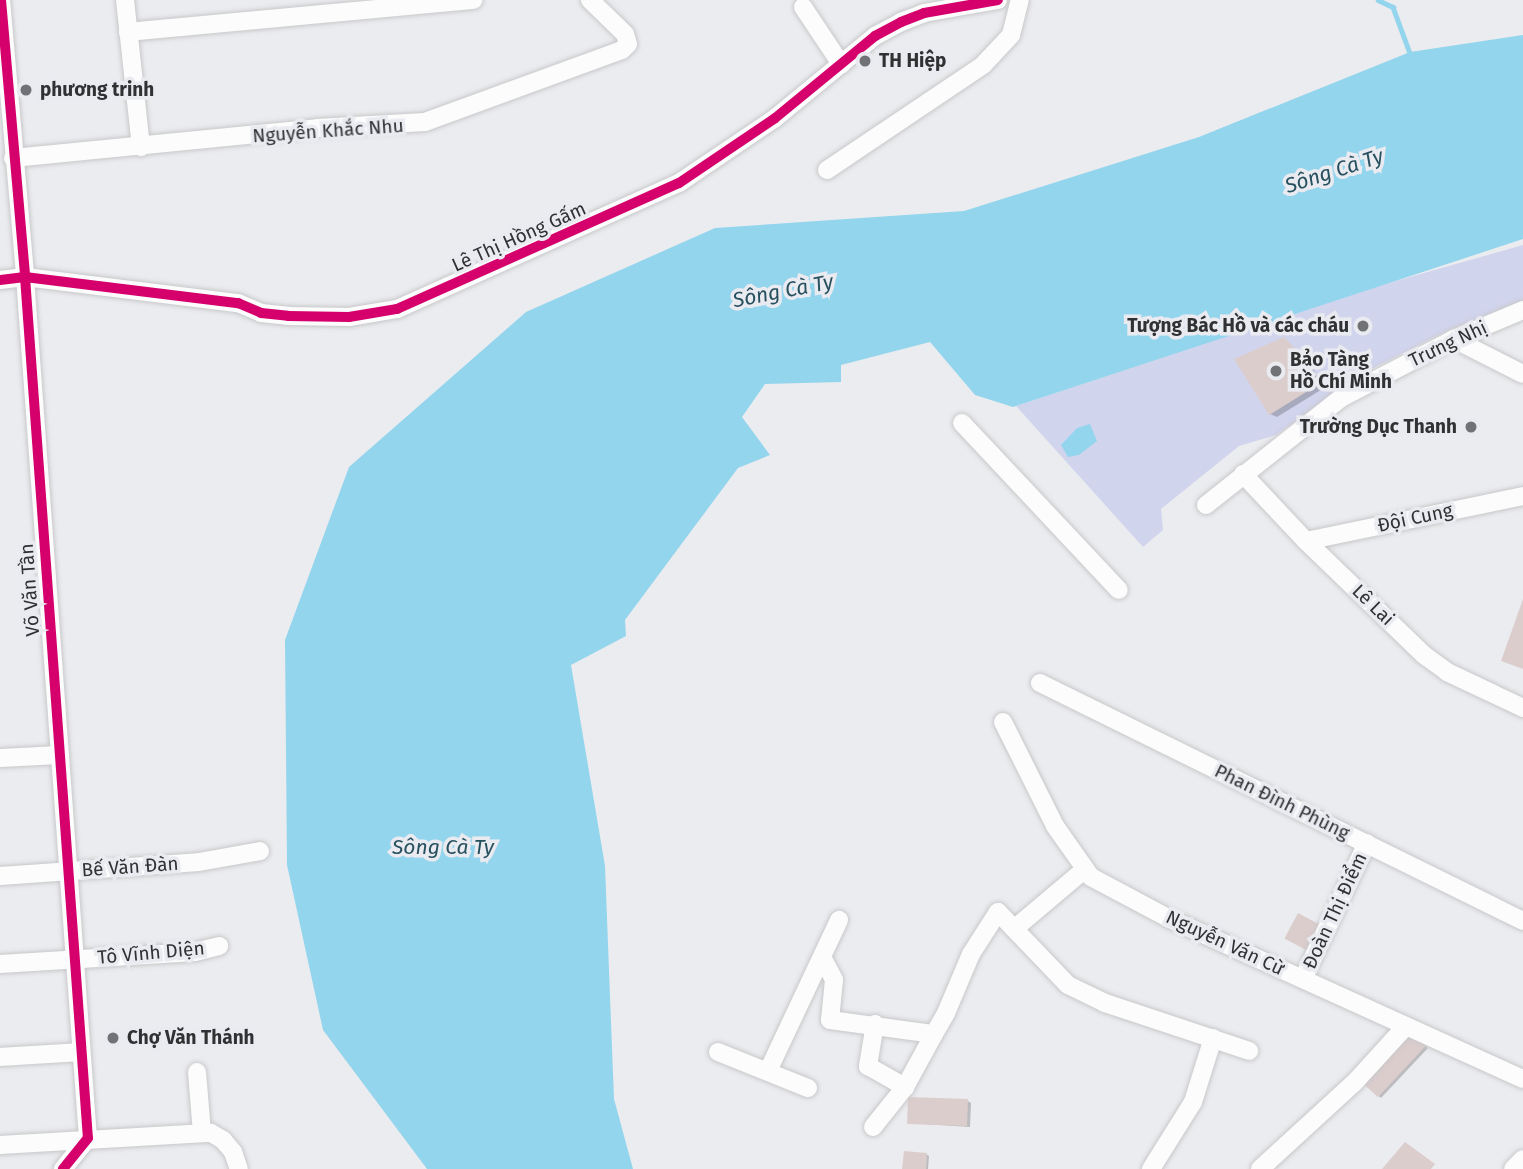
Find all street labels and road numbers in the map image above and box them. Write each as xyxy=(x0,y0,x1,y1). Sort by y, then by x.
street label: Nguyễn Khắc Nhu xyxy=(252,114,404,148)
street label: Lê Thị Hồng Gấm xyxy=(448,197,590,277)
street label: Trưng Nhị xyxy=(1405,316,1491,372)
street label: Đội Cung xyxy=(1375,499,1455,537)
street label: Võ Văn Tần xyxy=(15,543,45,637)
street label: Lê Lai xyxy=(1347,580,1399,630)
street label: Phan Đình Phùng xyxy=(1211,759,1353,845)
street label: Đoàn Thị Điểm xyxy=(1298,849,1372,973)
street label: Bế Văn Đàn xyxy=(81,852,179,882)
street label: Nguyễn Văn Cừ xyxy=(1162,906,1288,980)
street label: Tô Vĩnh Diện xyxy=(97,937,205,969)

